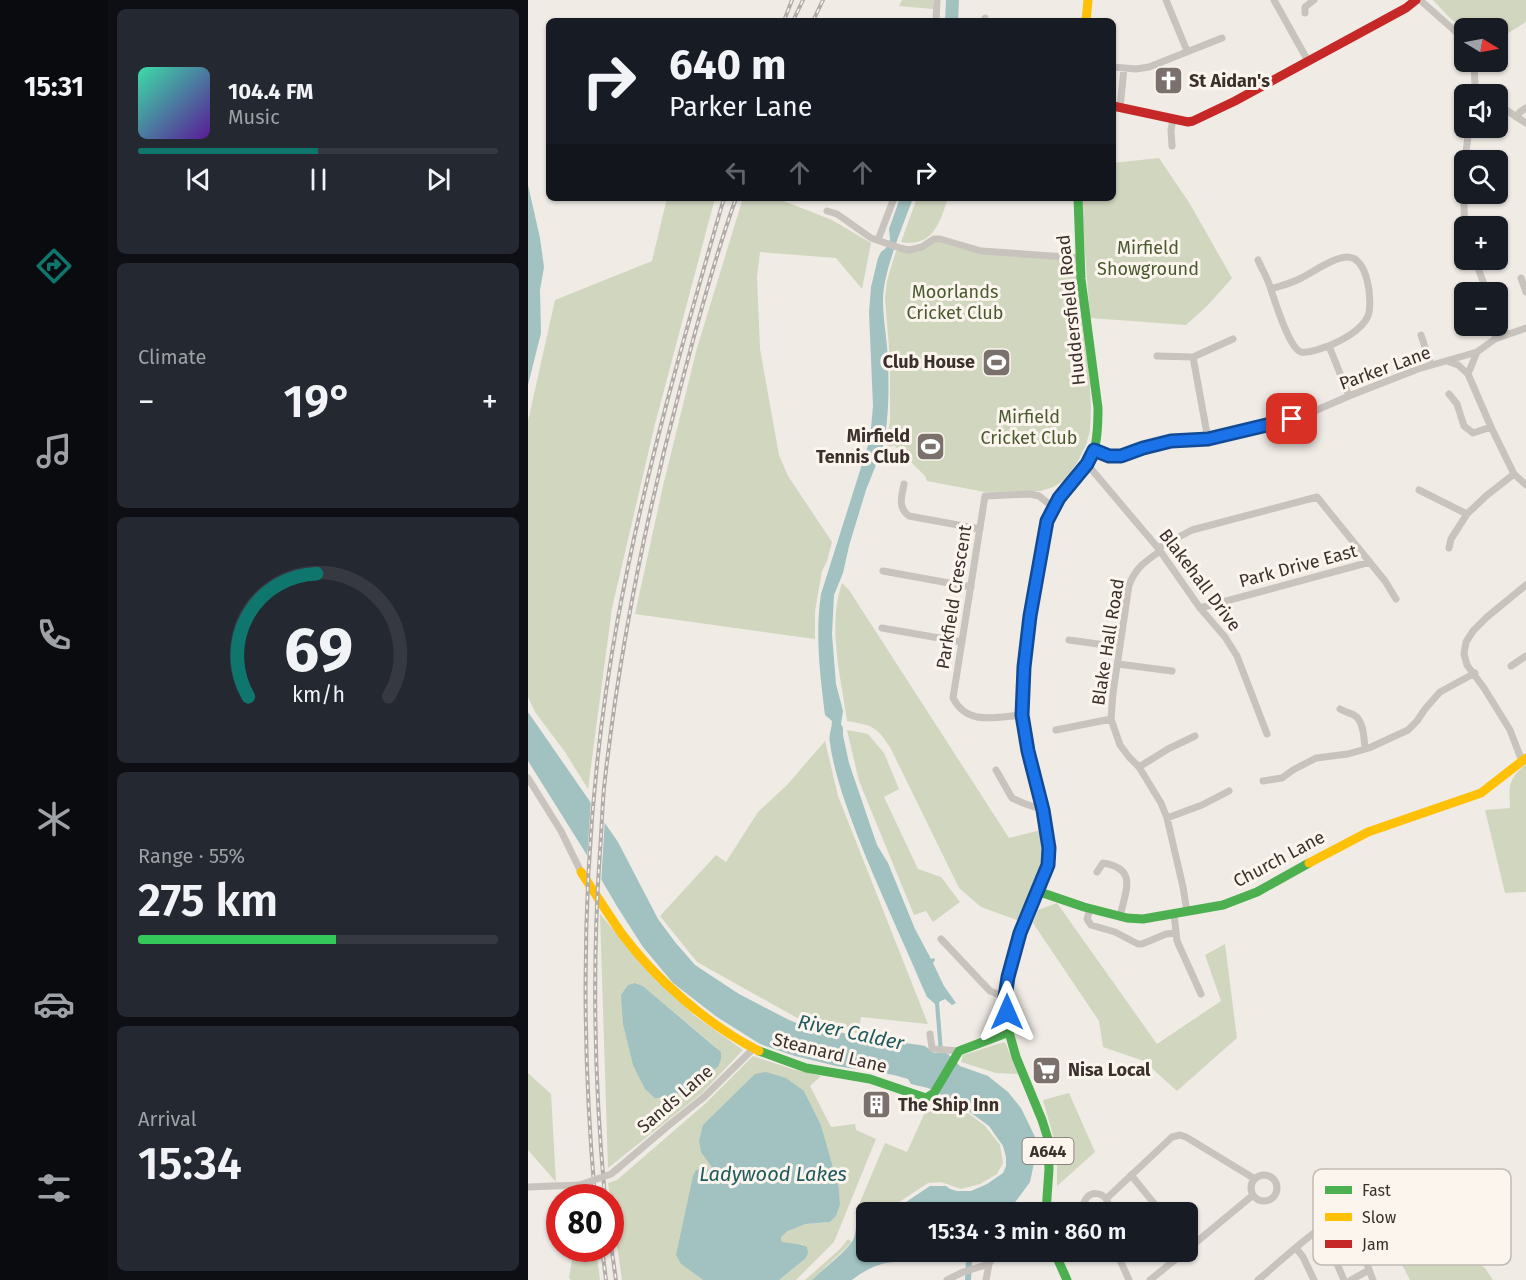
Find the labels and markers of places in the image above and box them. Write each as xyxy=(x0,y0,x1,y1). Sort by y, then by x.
church icon: St Aidan's xyxy=(1152,65,1184,97)
place label: St Aidan's xyxy=(1189,70,1270,92)
sports icon: Club House xyxy=(980,346,1012,378)
place label: Club House xyxy=(883,351,975,373)
pin xyxy=(1266,393,1317,444)
place label: Mirfield Tennis Club xyxy=(816,425,910,468)
sports icon: Mirfield Tennis Club xyxy=(915,430,947,462)
supermarket icon: Nisa Local xyxy=(1031,1054,1063,1086)
place label: Nisa Local xyxy=(1068,1059,1151,1081)
building icon: The Ship Inn xyxy=(861,1089,893,1121)
place label: The Ship Inn xyxy=(898,1094,999,1116)

